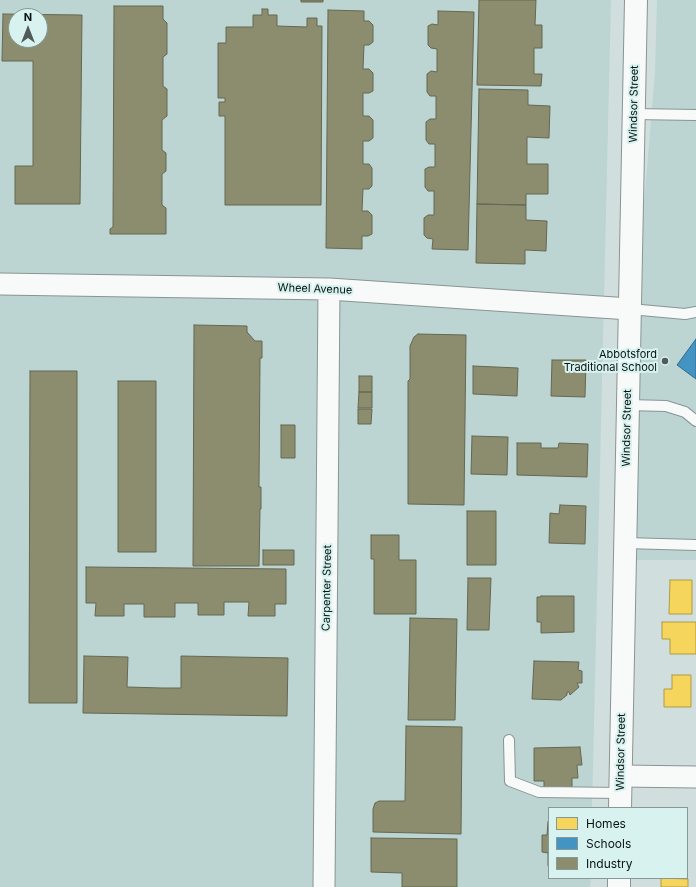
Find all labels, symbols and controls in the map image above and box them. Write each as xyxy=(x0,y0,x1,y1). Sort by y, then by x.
north arrow xyxy=(8,8,48,48)
text: N xyxy=(24,10,32,24)
street label: Windsor Street xyxy=(627,65,641,143)
street label: Wheel Avenue xyxy=(278,281,352,297)
place label: Abbotsford Traditional School xyxy=(564,348,657,374)
marker: Abbotsford Traditional School xyxy=(660,356,670,366)
street label: Windsor Street xyxy=(620,389,634,467)
street label: Carpenter Street xyxy=(320,545,334,631)
street label: Windsor Street xyxy=(614,713,628,791)
legend xyxy=(548,807,688,879)
text: Homes xyxy=(586,816,626,831)
text: Schools xyxy=(586,836,631,851)
text: Industry xyxy=(586,856,632,871)

